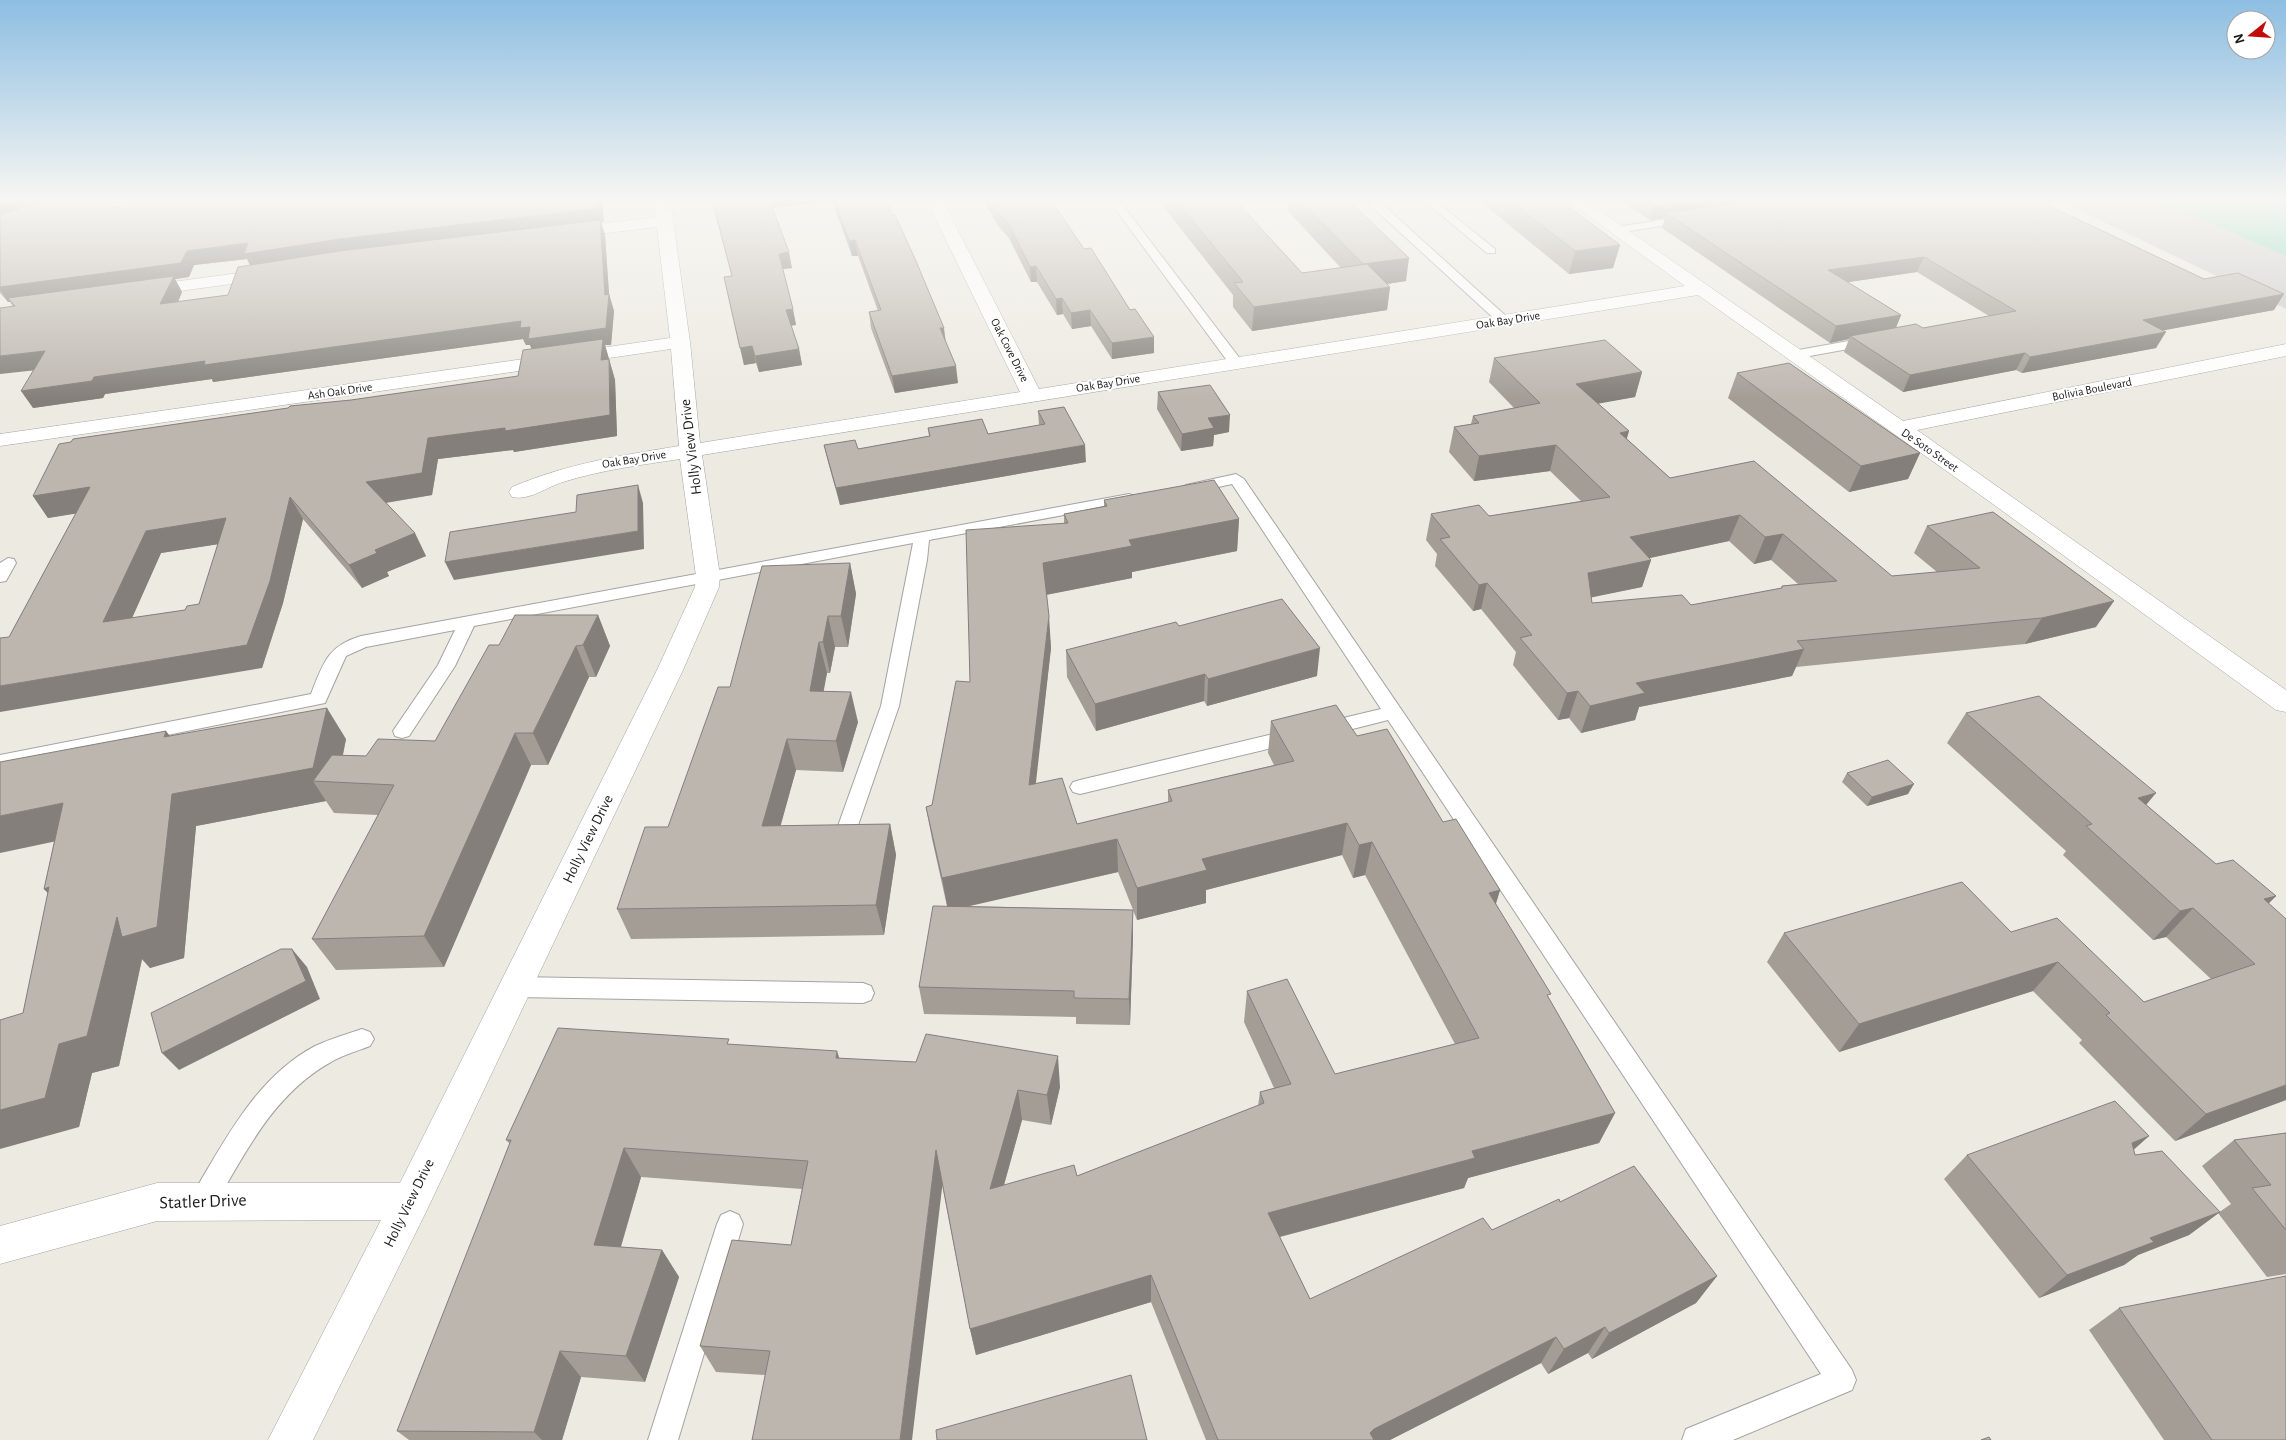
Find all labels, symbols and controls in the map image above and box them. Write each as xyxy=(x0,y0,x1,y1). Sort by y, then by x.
north arrow xyxy=(2226,10,2276,60)
text: N xyxy=(2231,32,2248,45)
street label: Oak Bay Drive xyxy=(1475,309,1541,332)
street label: Oak Cove Drive xyxy=(989,316,1031,384)
street label: Oak Bay Drive xyxy=(1075,372,1141,395)
street label: Bolivia Boulevard xyxy=(2051,375,2133,403)
street label: Ash Oak Drive xyxy=(307,381,373,401)
street label: Holly View Drive xyxy=(678,398,704,496)
street label: De Soto Street xyxy=(1899,426,1961,474)
street label: Oak Bay Drive xyxy=(601,448,667,471)
street label: Holly View Drive xyxy=(560,792,616,886)
street label: Holly View Drive xyxy=(381,1156,437,1250)
street label: Statler Drive xyxy=(159,1191,247,1213)

